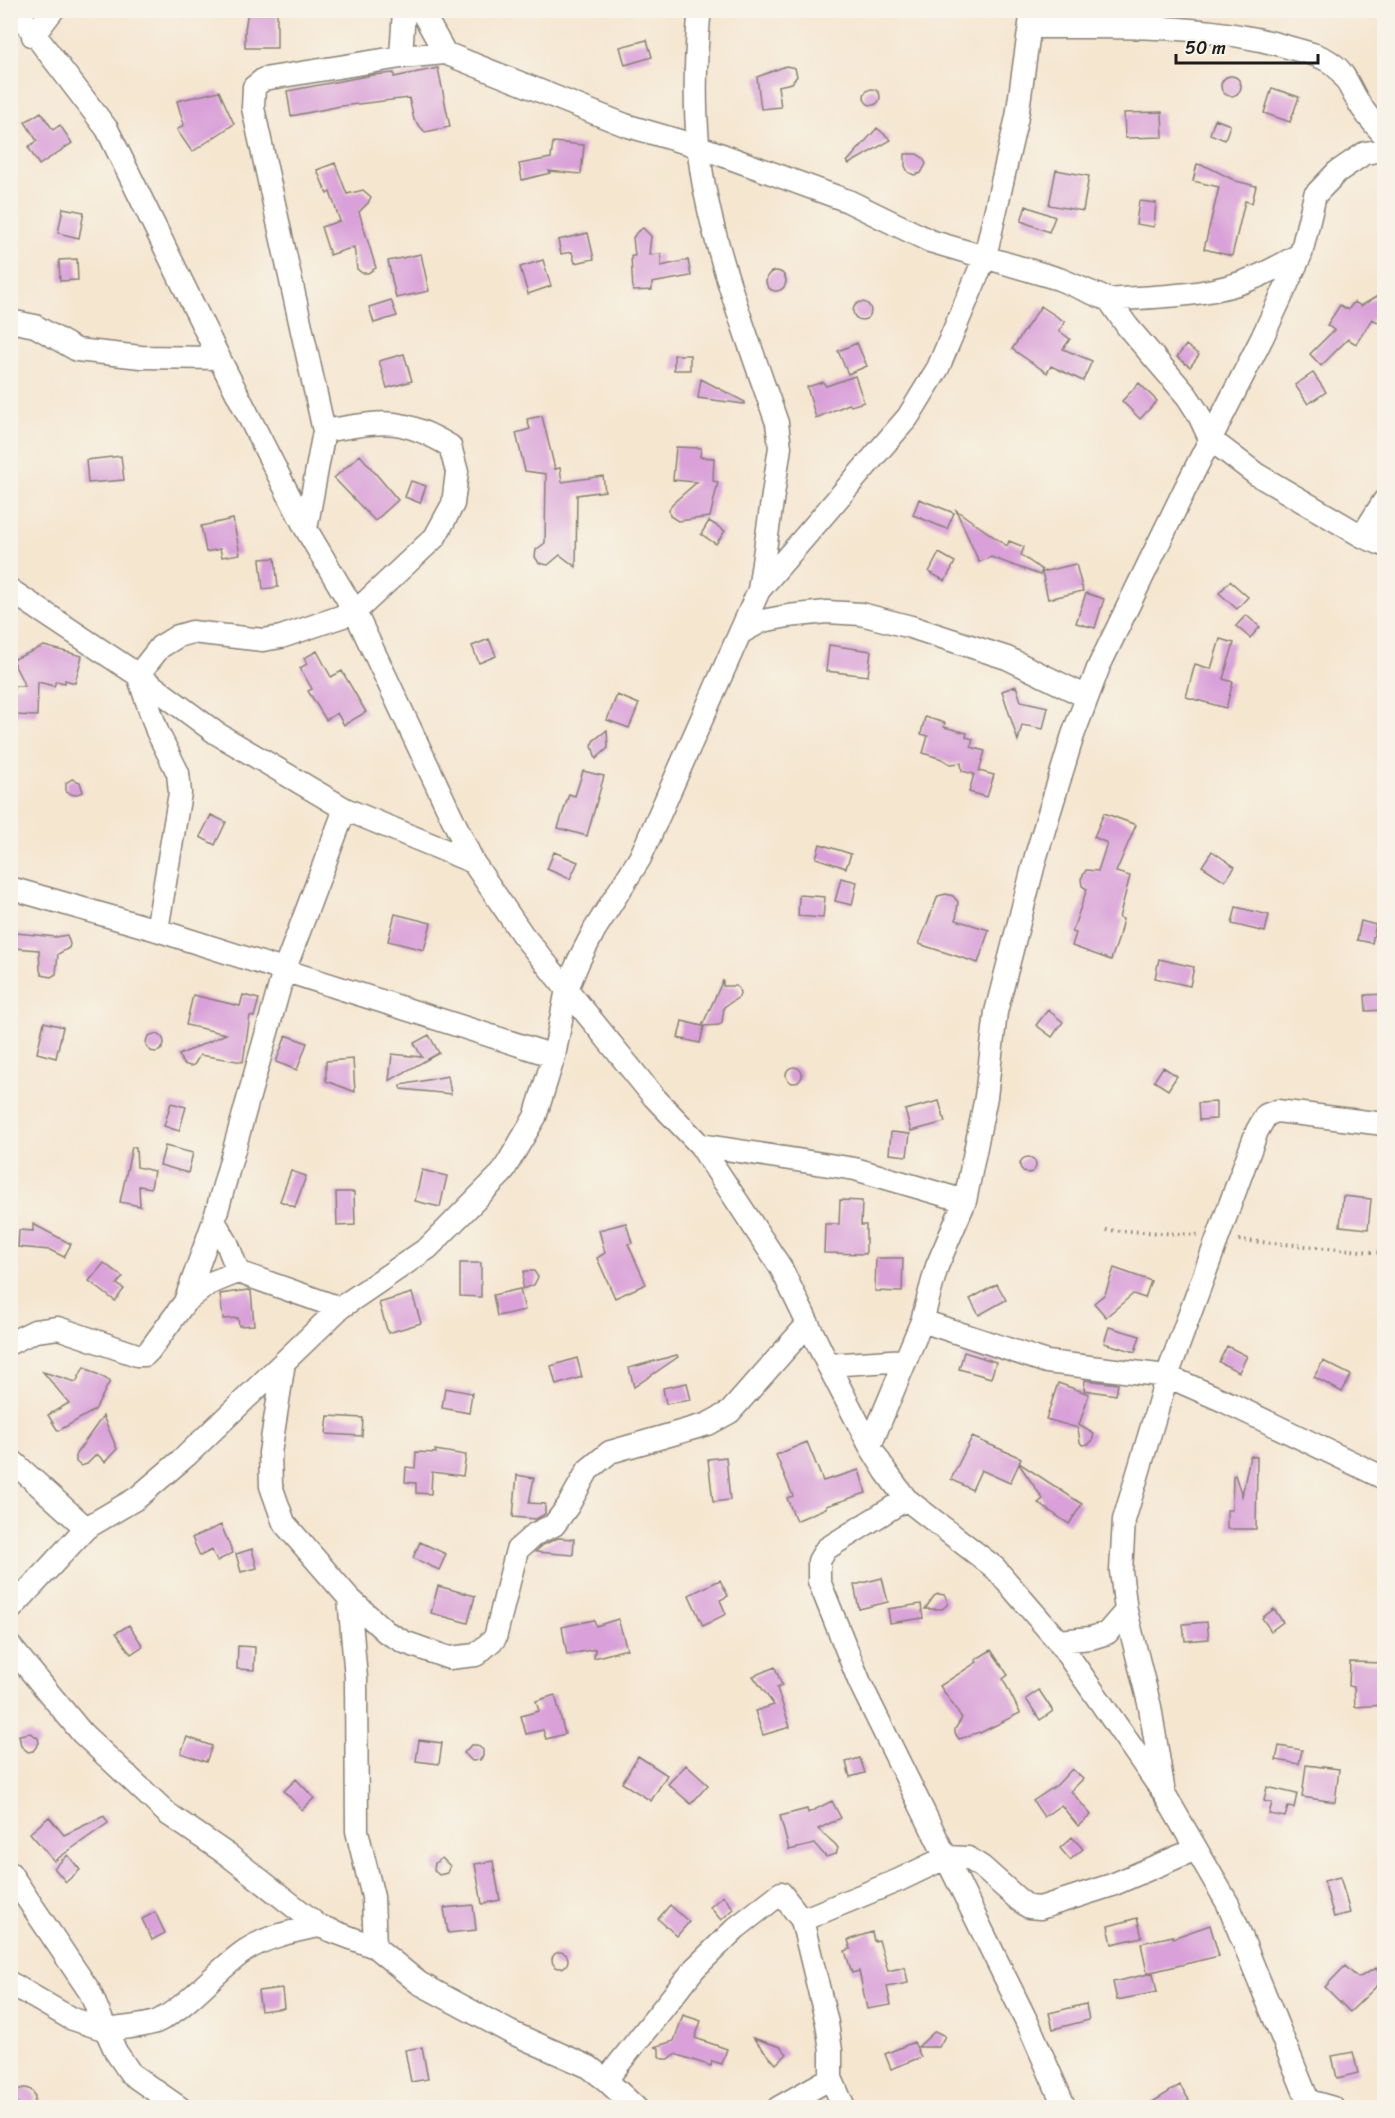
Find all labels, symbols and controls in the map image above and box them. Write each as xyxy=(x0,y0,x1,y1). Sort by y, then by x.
scale bar xyxy=(1176,27,1318,65)
text: 50 m xyxy=(1185,32,1226,64)

